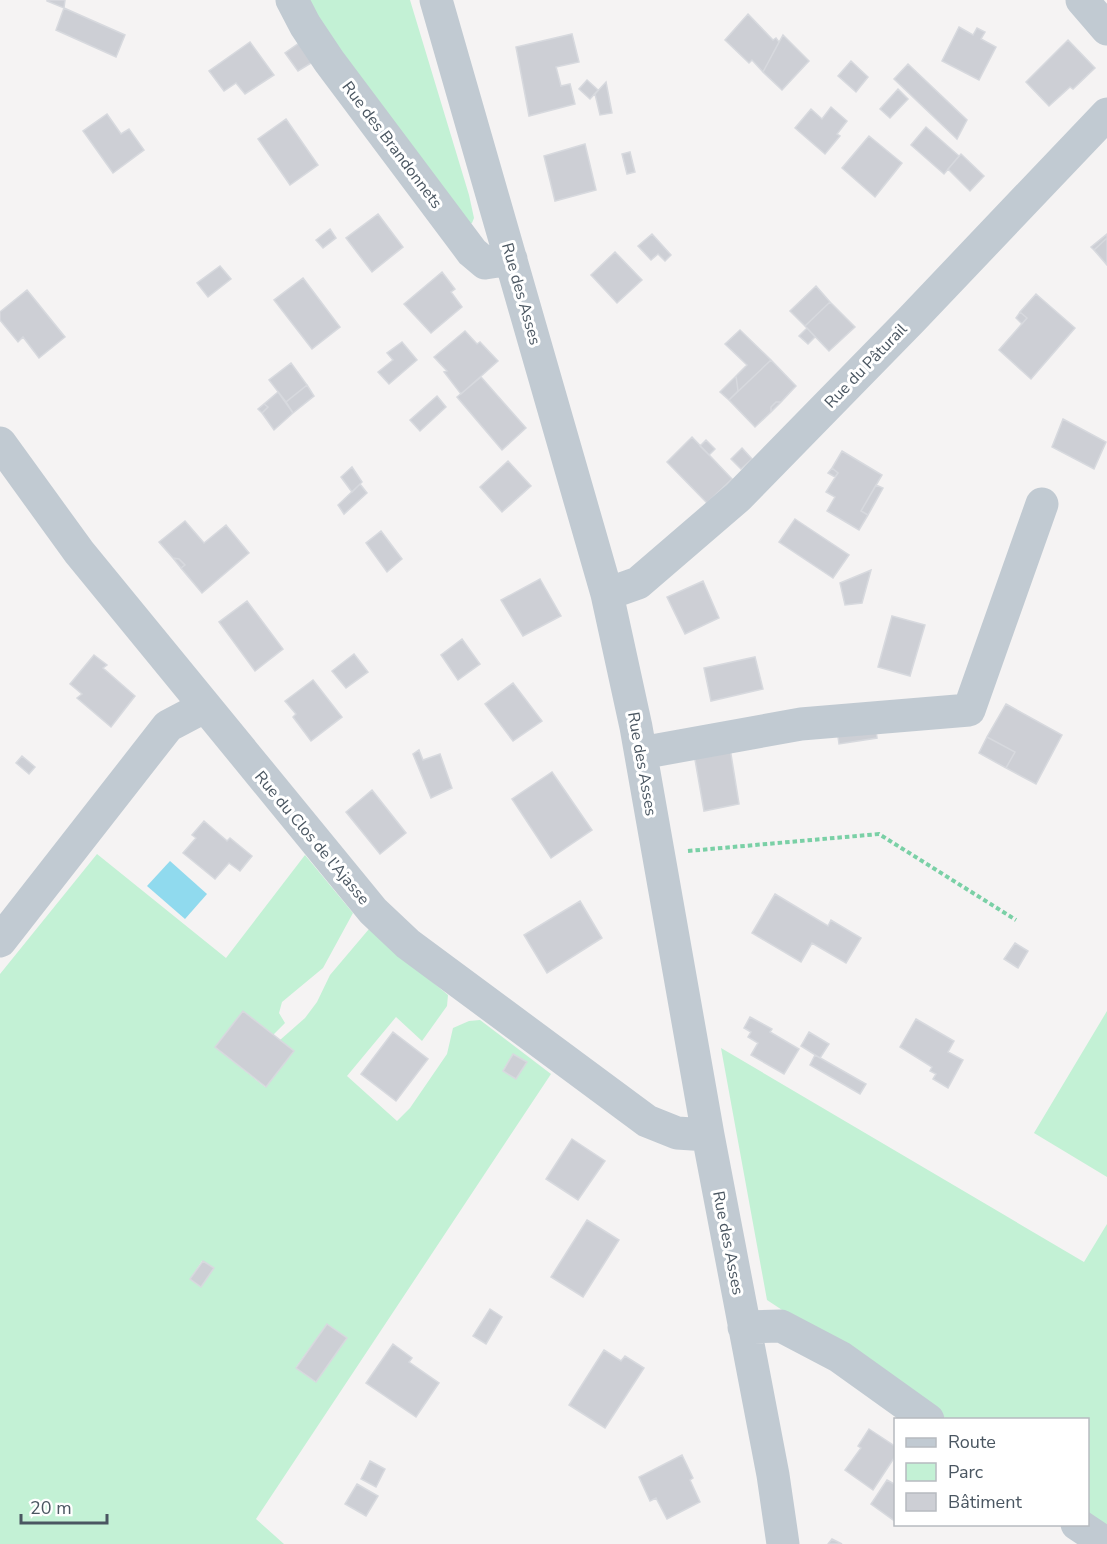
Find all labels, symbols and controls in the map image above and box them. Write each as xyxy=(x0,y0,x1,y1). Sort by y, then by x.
street label: Rue des Brandonnets xyxy=(337,77,447,213)
street label: Rue des Asses xyxy=(496,240,546,348)
street label: Rue du Pâturail xyxy=(820,319,912,413)
street label: Rue des Asses xyxy=(622,710,662,818)
street label: Rue du Clos de l'Ajasse xyxy=(249,766,375,910)
street label: Rue des Asses xyxy=(707,1189,749,1297)
legend xyxy=(894,1418,1089,1526)
text: Route xyxy=(948,1430,996,1454)
text: Parc xyxy=(948,1460,983,1484)
scale bar xyxy=(21,1487,106,1525)
text: Bâtiment xyxy=(948,1490,1022,1514)
text: 20 m xyxy=(30,1496,72,1520)

